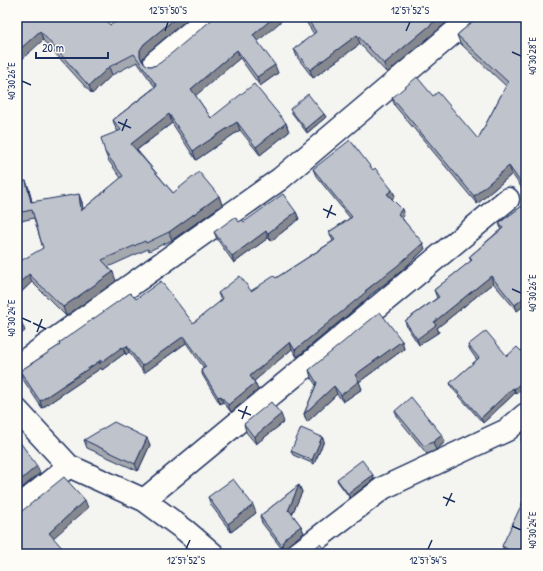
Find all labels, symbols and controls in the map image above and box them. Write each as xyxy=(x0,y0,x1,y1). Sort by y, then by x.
text: 12°57'50"S xyxy=(149,4,187,17)
text: 12°57'52"S xyxy=(391,4,429,17)
scale bar xyxy=(36,34,108,60)
text: 40°30'28"E xyxy=(526,37,539,75)
text: 20 m xyxy=(42,39,64,56)
text: 40°30'26"E xyxy=(5,62,18,100)
text: 40°30'26"E xyxy=(526,274,539,312)
text: 40°30'24"E xyxy=(5,299,18,337)
text: 40°30'24"E xyxy=(526,511,539,549)
text: 12°57'52"S xyxy=(167,554,205,567)
text: 12°57'54"S xyxy=(409,554,447,567)

